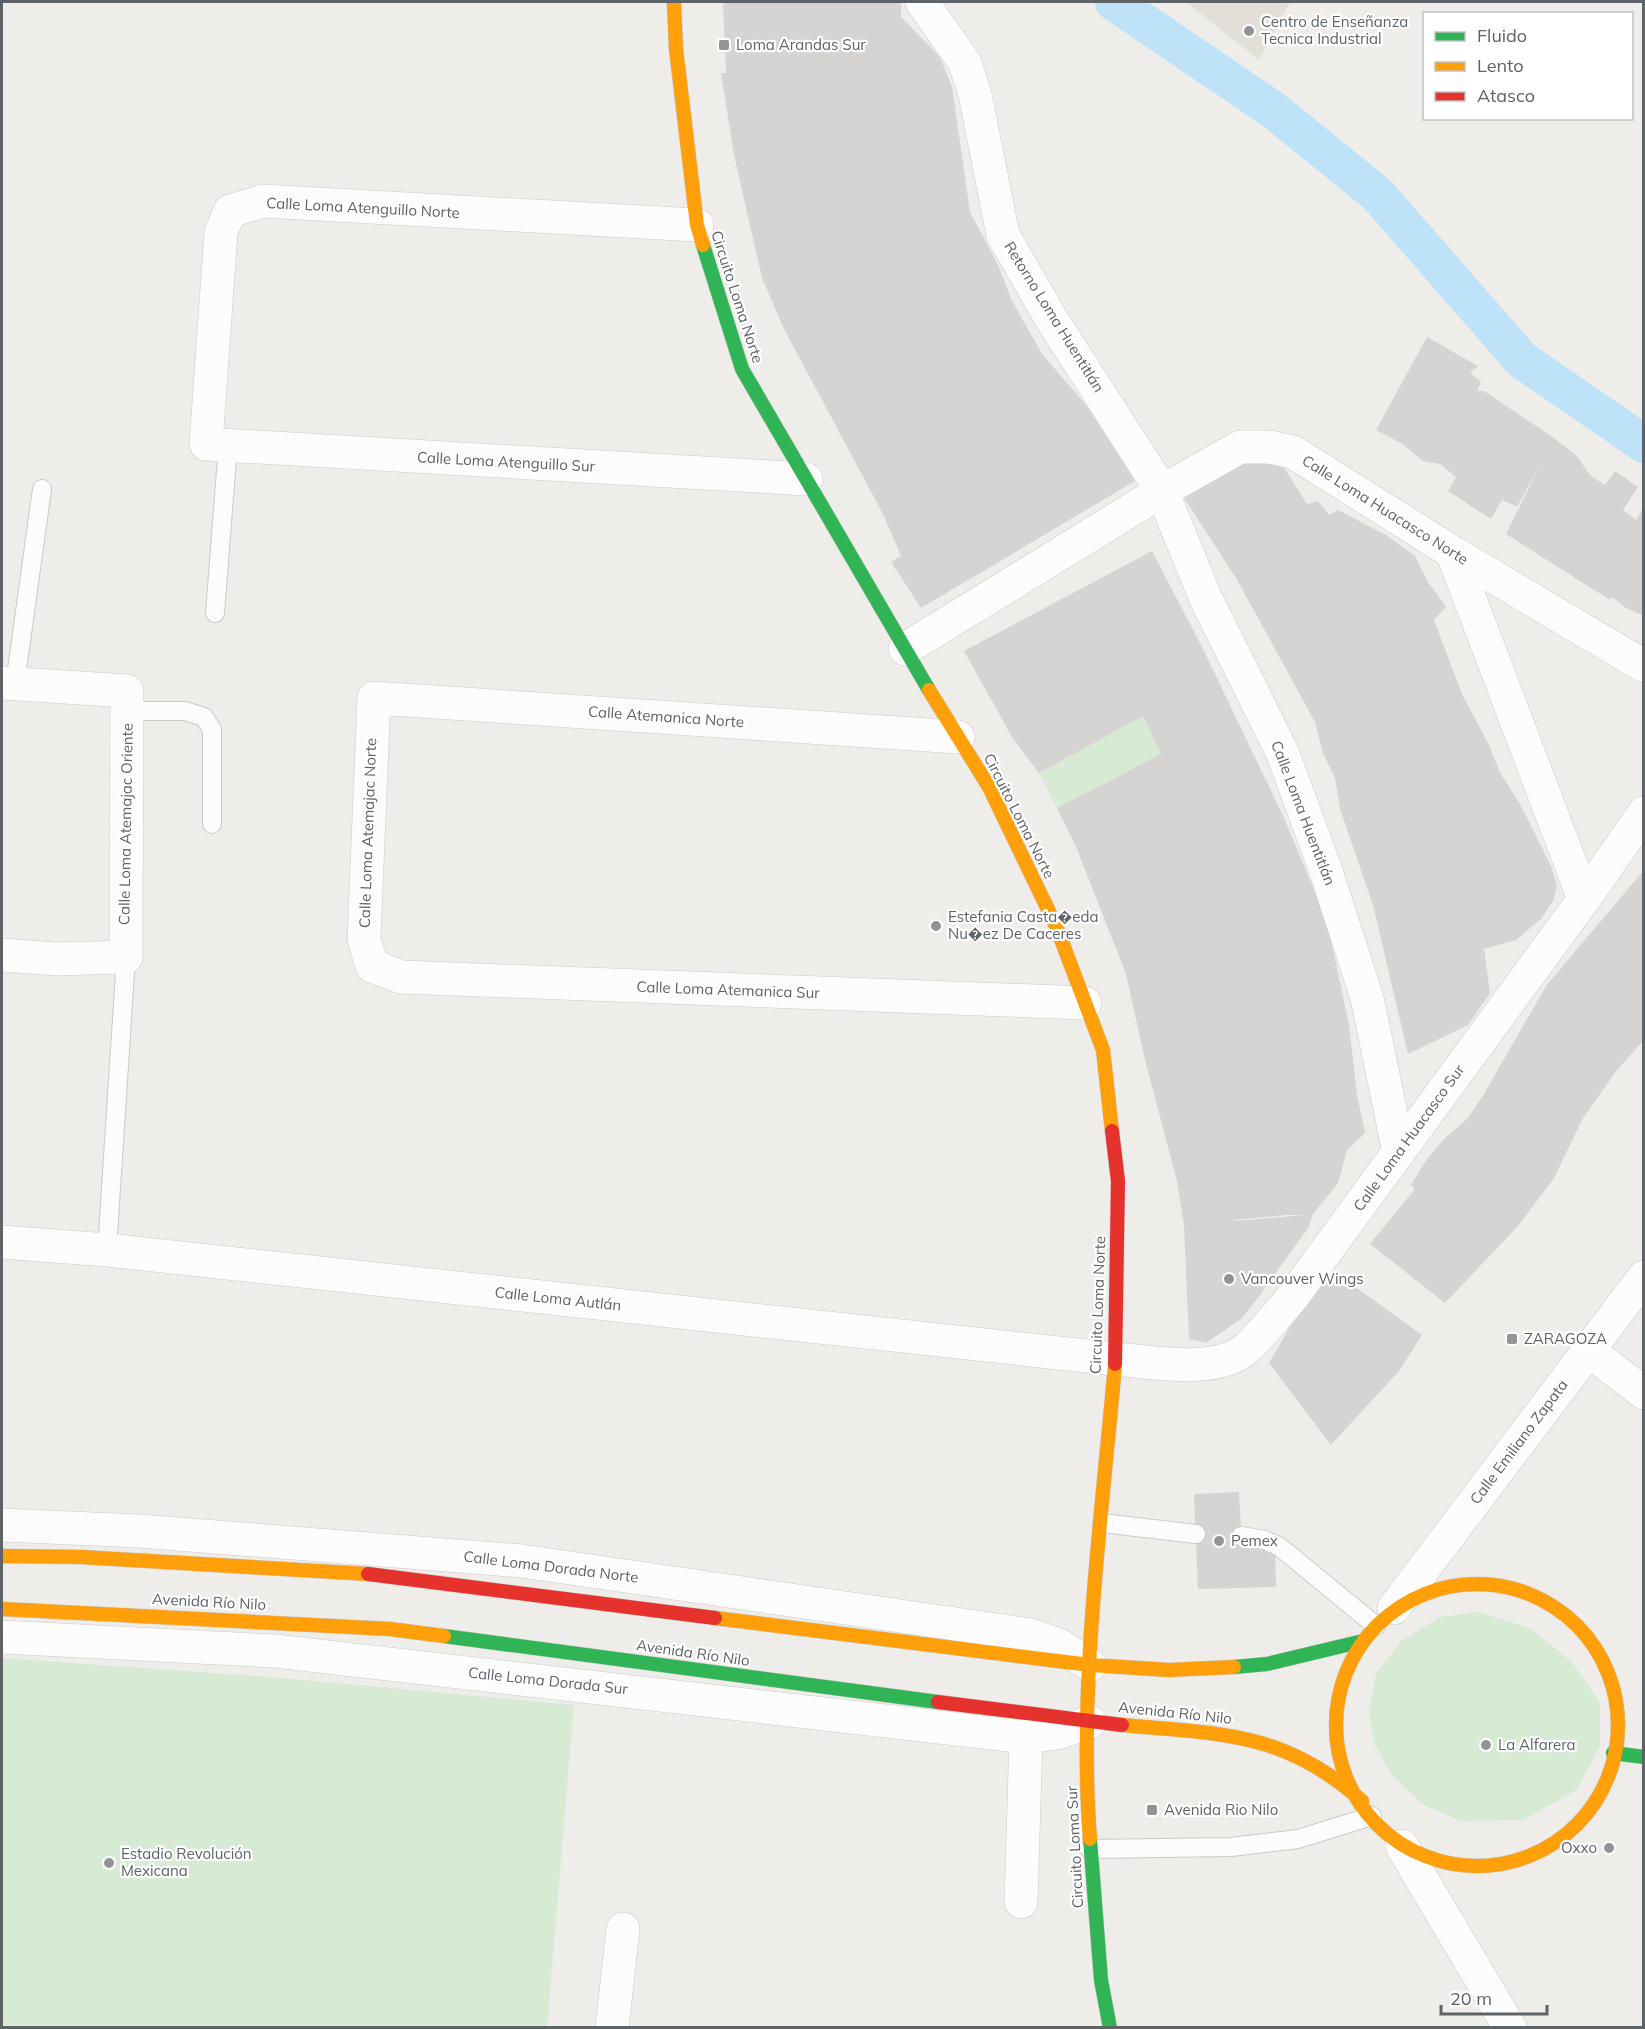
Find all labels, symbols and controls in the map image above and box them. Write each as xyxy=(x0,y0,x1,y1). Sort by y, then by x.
place label: Centro de Enseñanza Tecnica Industrial xyxy=(1261,12,1408,48)
legend xyxy=(1423,12,1633,120)
marker: Centro de Enseñanza Tecnica Industrial xyxy=(1242,24,1256,38)
text: Fluido xyxy=(1477,24,1527,47)
place label: Loma Arandas Sur xyxy=(736,35,866,54)
marker: Loma Arandas Sur xyxy=(717,38,731,52)
text: Lento xyxy=(1477,54,1524,77)
text: Atasco xyxy=(1477,84,1535,107)
street label: Calle Loma Atenguillo Norte xyxy=(266,193,460,222)
street label: Circuito Loma Norte xyxy=(707,228,768,365)
street label: Retorno Loma Huentitlán xyxy=(1000,238,1109,396)
street label: Calle Loma Atenguillo Sur xyxy=(417,447,596,476)
street label: Calle Loma Huacasco Norte xyxy=(1299,450,1472,569)
street label: Calle Atemanica Norte xyxy=(587,702,745,731)
street label: Calle Loma Atemajac Oriente xyxy=(114,723,137,925)
street label: Calle Loma Atemajac Norte xyxy=(355,738,380,928)
street label: Calle Loma Huentitlán xyxy=(1267,738,1340,888)
street label: Circuito Loma Norte xyxy=(980,750,1059,882)
place label: Estefania Casta�eda Nu�ez De Caceres xyxy=(948,907,1098,943)
marker: Estefania Casta�eda Nu�ez De Caceres xyxy=(929,919,943,933)
street label: Calle Loma Atemanica Sur xyxy=(636,977,821,1002)
street label: Calle Loma Huacasco Sur xyxy=(1349,1060,1469,1215)
street label: Circuito Loma Norte xyxy=(1086,1236,1109,1374)
place label: Vancouver Wings xyxy=(1241,1269,1364,1288)
marker: Vancouver Wings xyxy=(1222,1272,1236,1286)
street label: Calle Loma Autlán xyxy=(494,1282,622,1315)
place label: ZARAGOZA xyxy=(1524,1329,1607,1348)
marker: ZARAGOZA xyxy=(1505,1332,1519,1346)
street label: Calle Emiliano Zapata xyxy=(1466,1376,1572,1508)
place label: Pemex xyxy=(1231,1531,1278,1550)
marker: Pemex xyxy=(1212,1534,1226,1548)
street label: Calle Loma Dorada Norte xyxy=(463,1546,640,1587)
street label: Avenida Río Nilo xyxy=(151,1589,267,1614)
street label: Avenida Río Nilo xyxy=(635,1635,751,1670)
street label: Calle Loma Dorada Sur xyxy=(467,1663,629,1698)
street label: Avenida Río Nilo xyxy=(1117,1697,1233,1728)
place label: La Alfarera xyxy=(1498,1735,1576,1754)
marker: La Alfarera xyxy=(1479,1738,1493,1752)
street label: Circuito Loma Sur xyxy=(1062,1785,1087,1909)
place label: Avenida Rio Nilo xyxy=(1164,1800,1278,1819)
marker: Avenida Rio Nilo xyxy=(1145,1803,1159,1817)
place label: Oxxo xyxy=(1561,1838,1597,1857)
marker: Oxxo xyxy=(1602,1841,1616,1855)
place label: Estadio Revolución Mexicana xyxy=(121,1844,252,1880)
marker: Estadio Revolución Mexicana xyxy=(102,1856,116,1870)
scale bar xyxy=(1441,1978,1548,2016)
text: 20 m xyxy=(1450,1987,1492,2010)

